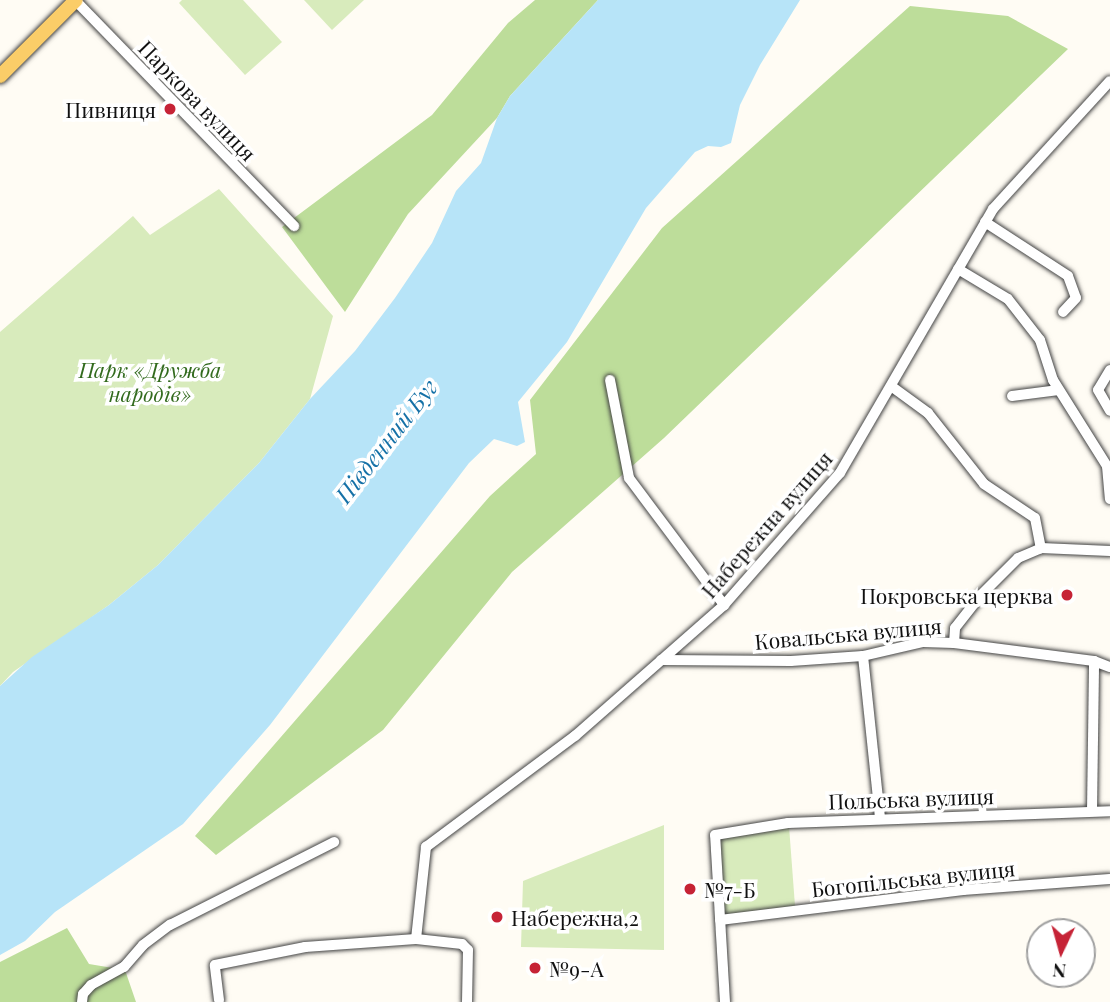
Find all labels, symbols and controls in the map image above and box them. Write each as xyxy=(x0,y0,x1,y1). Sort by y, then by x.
street label: Паркова вулиця xyxy=(134,35,262,165)
place label: Пивниця xyxy=(65,96,156,122)
marker: Пивниця xyxy=(162,101,178,117)
park label: Парк «Дружба народів» xyxy=(79,356,221,406)
water label: Південний Буг xyxy=(329,374,443,508)
street label: Набережна вулиця xyxy=(695,445,837,603)
place label: Покровська церква xyxy=(860,582,1053,608)
marker: Покровська церква xyxy=(1059,587,1075,603)
street label: Ковальська вулиця xyxy=(753,612,943,654)
street label: Польська вулиця xyxy=(828,783,994,813)
street label: Богопільська вулиця xyxy=(810,855,1016,901)
place label: №7-Б xyxy=(704,876,756,902)
marker: №7-Б xyxy=(682,881,698,897)
place label: Набережна,2 xyxy=(511,904,639,930)
marker: Набережна,2 xyxy=(489,909,505,925)
north arrow xyxy=(1026,918,1096,988)
place label: №9-А xyxy=(549,955,604,981)
text: N xyxy=(1051,958,1067,985)
marker: №9-А xyxy=(527,960,543,976)

